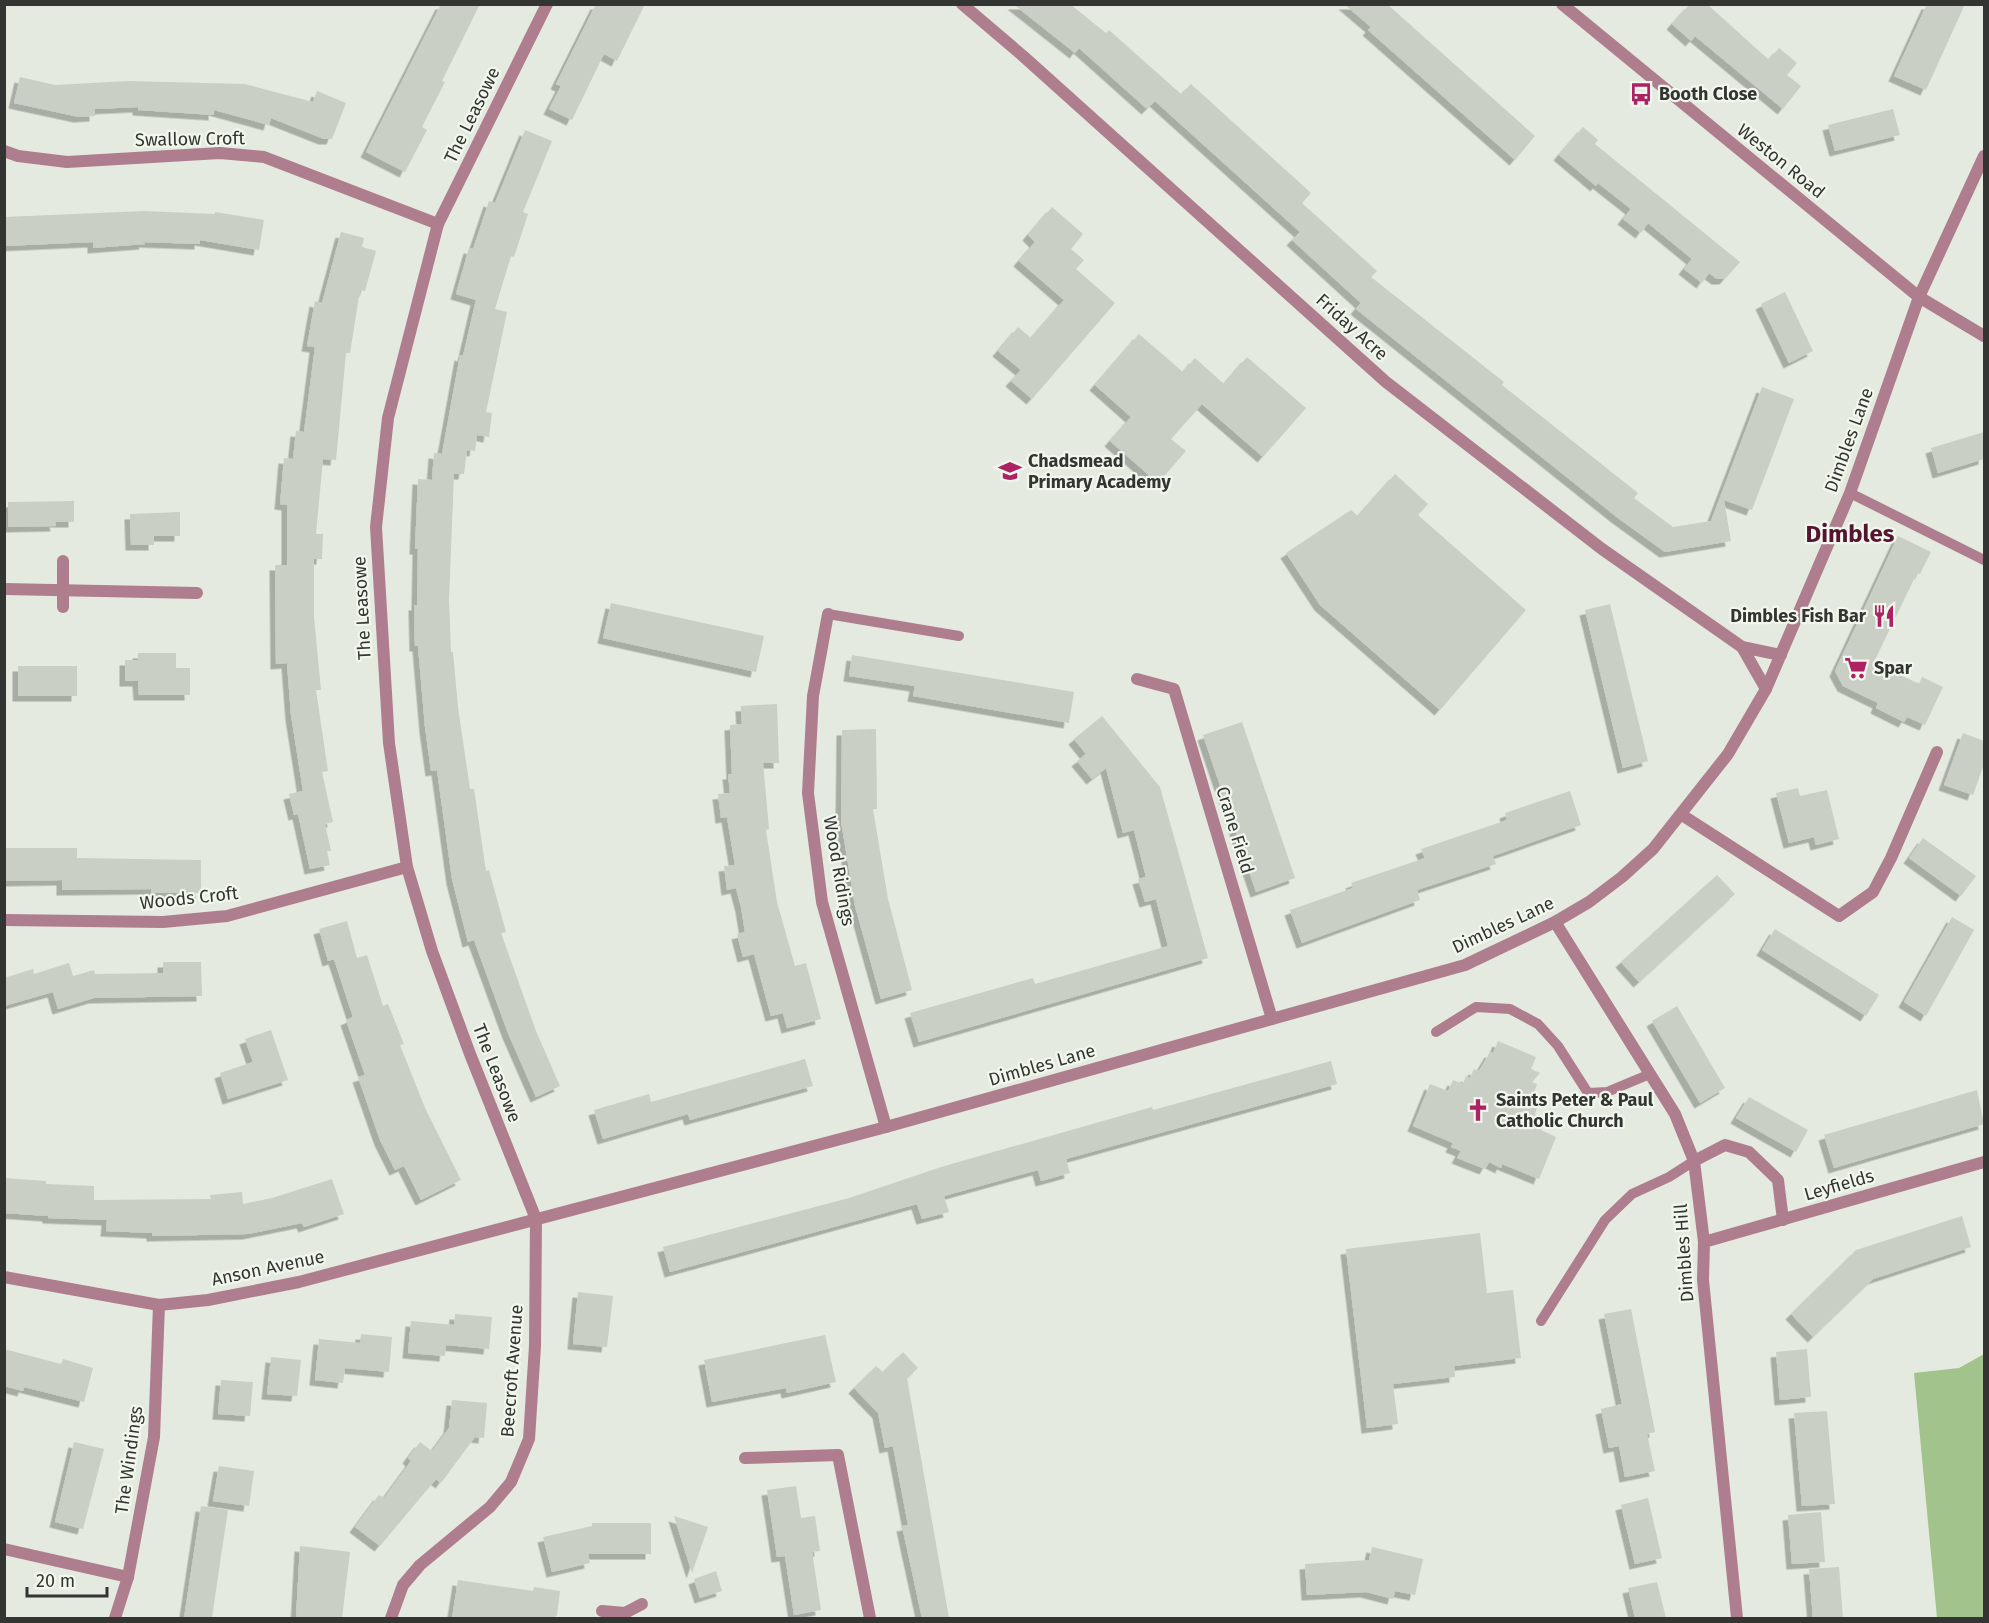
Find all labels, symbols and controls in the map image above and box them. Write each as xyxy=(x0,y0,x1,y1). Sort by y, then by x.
street label: The Leasowe xyxy=(439,64,505,166)
bus stop icon: Booth Close xyxy=(1628,81,1654,107)
place label: Booth Close xyxy=(1659,83,1757,105)
street label: Weston Road xyxy=(1733,119,1829,203)
street label: Swallow Croft xyxy=(135,127,246,151)
street label: Friday Acre xyxy=(1311,289,1393,365)
street label: Dimbles Lane xyxy=(1820,385,1878,495)
place label: Chadsmead Primary Academy xyxy=(1028,450,1171,493)
school or university icon: Chadsmead Primary Academy xyxy=(997,458,1023,484)
district label: Dimbles xyxy=(1806,520,1895,548)
street label: The Leasowe xyxy=(348,556,376,660)
restaurant icon: Dimbles Fish Bar xyxy=(1871,603,1897,629)
place label: Dimbles Fish Bar xyxy=(1730,605,1867,627)
supermarket icon: Spar xyxy=(1843,655,1869,681)
place label: Spar xyxy=(1874,657,1913,679)
street label: Crane Field xyxy=(1211,784,1259,876)
street label: Wood Ridings xyxy=(819,814,859,928)
street label: Woods Croft xyxy=(139,882,240,914)
street label: Dimbles Lane xyxy=(1449,892,1557,958)
street label: The Leasowe xyxy=(468,1021,526,1125)
street label: Dimbles Lane xyxy=(986,1039,1098,1091)
place label: Saints Peter & Paul Catholic Church xyxy=(1496,1089,1654,1132)
church icon: Saints Peter & Paul Catholic Church xyxy=(1465,1097,1491,1123)
street label: Leyfields xyxy=(1802,1165,1876,1205)
street label: Dimbles Hill xyxy=(1670,1203,1698,1303)
street label: Anson Avenue xyxy=(210,1245,326,1291)
street label: Beecroft Avenue xyxy=(496,1304,528,1438)
street label: The Windings xyxy=(111,1405,147,1515)
scale bar xyxy=(27,1560,106,1598)
text: 20 m xyxy=(36,1570,75,1592)

